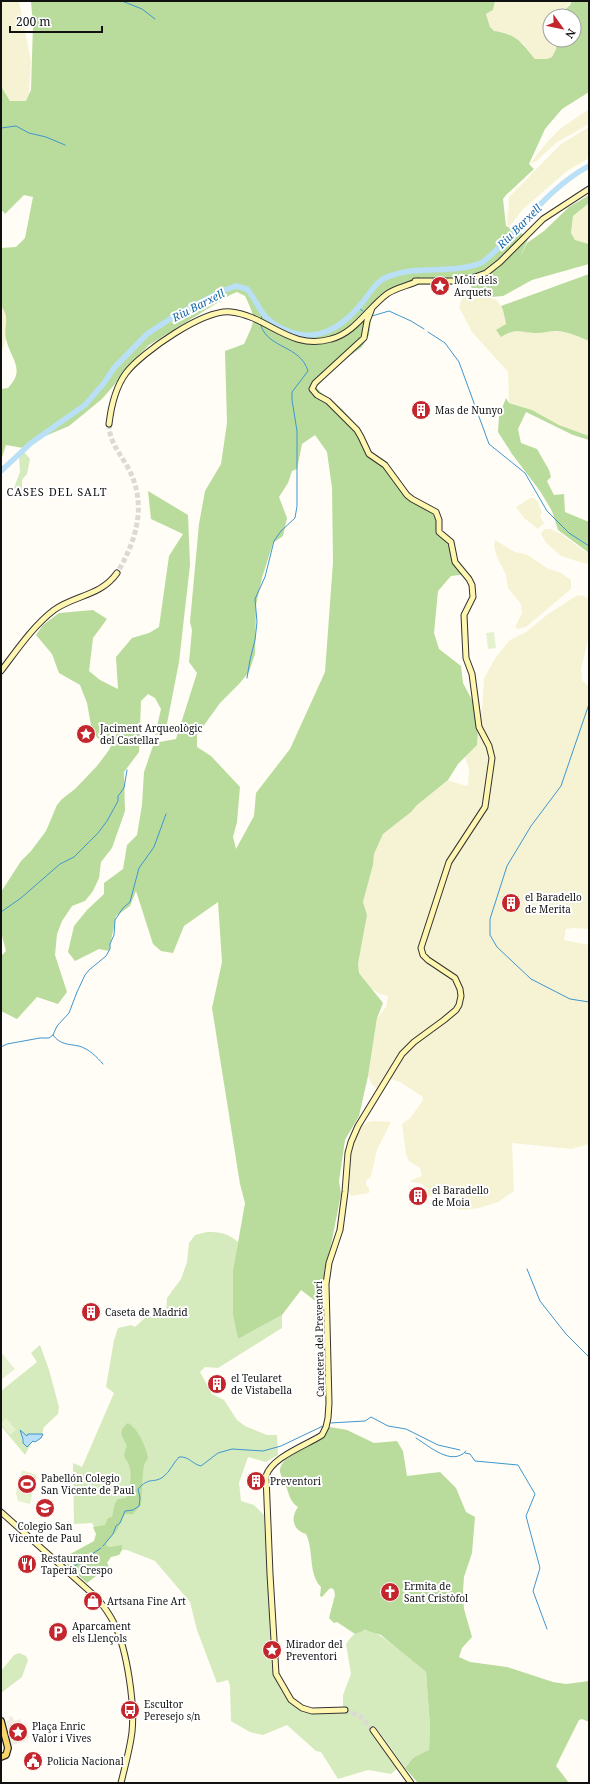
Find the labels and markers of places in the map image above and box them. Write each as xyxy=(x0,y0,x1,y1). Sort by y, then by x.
place label: Molí dels Arquets xyxy=(454,273,498,299)
place icon: Molí dels Arquets xyxy=(429,275,451,297)
building icon: Mas de Nunyo xyxy=(410,399,432,421)
place label: Mas de Nunyo xyxy=(435,403,503,417)
place label: Jaciment Arqueològic del Castellar xyxy=(99,721,203,747)
place icon: Jaciment Arqueològic del Castellar xyxy=(75,723,97,745)
place label: el Baradello de Merita xyxy=(525,890,582,916)
building icon: el Baradello de Merita xyxy=(500,892,522,914)
place label: el Baradello de Moia xyxy=(432,1183,489,1209)
building icon: el Baradello de Moia xyxy=(407,1185,429,1207)
building icon: Caseta de Madrid xyxy=(80,1301,102,1323)
place label: Caseta de Madrid xyxy=(105,1305,188,1319)
place label: el Teularet de Vistabella xyxy=(231,1371,292,1397)
building icon: el Teularet de Vistabella xyxy=(206,1373,228,1395)
building icon: Preventori xyxy=(245,1470,267,1492)
place label: Pabellón Colegio San Vicente de Paul xyxy=(41,1471,134,1497)
sports icon: Pabellón Colegio San Vicente de Paul xyxy=(16,1473,38,1495)
place label: Preventori xyxy=(270,1474,322,1488)
school or university icon: Colegio San Vicente de Paul xyxy=(34,1497,56,1519)
place label: Colegio San Vicente de Paul xyxy=(8,1519,82,1545)
place label: Restaurante Tapería Crespo xyxy=(41,1551,113,1577)
restaurant icon: Restaurante Tapería Crespo xyxy=(16,1553,38,1575)
place label: Ermita de Sant Cristòfol xyxy=(404,1579,468,1605)
church icon: Ermita de Sant Cristòfol xyxy=(379,1581,401,1603)
shop icon: Artsana Fine Art xyxy=(82,1590,104,1612)
place label: Artsana Fine Art xyxy=(107,1594,186,1608)
place label: Aparcament els Llençols xyxy=(72,1619,131,1645)
parking icon: Aparcament els Llençols xyxy=(47,1621,69,1643)
place label: Mirador del Preventori xyxy=(286,1637,343,1663)
place icon: Mirador del Preventori xyxy=(261,1639,283,1661)
place label: Escultor Peresejo s/n xyxy=(144,1697,201,1723)
bus stop icon: Escultor Peresejo s/n xyxy=(119,1699,141,1721)
place label: Plaça Enric Valor i Vives xyxy=(32,1719,92,1745)
place icon: Plaça Enric Valor i Vives xyxy=(7,1721,29,1743)
public building icon: Policia Nacional xyxy=(22,1750,44,1772)
place label: Policia Nacional xyxy=(47,1754,124,1768)

